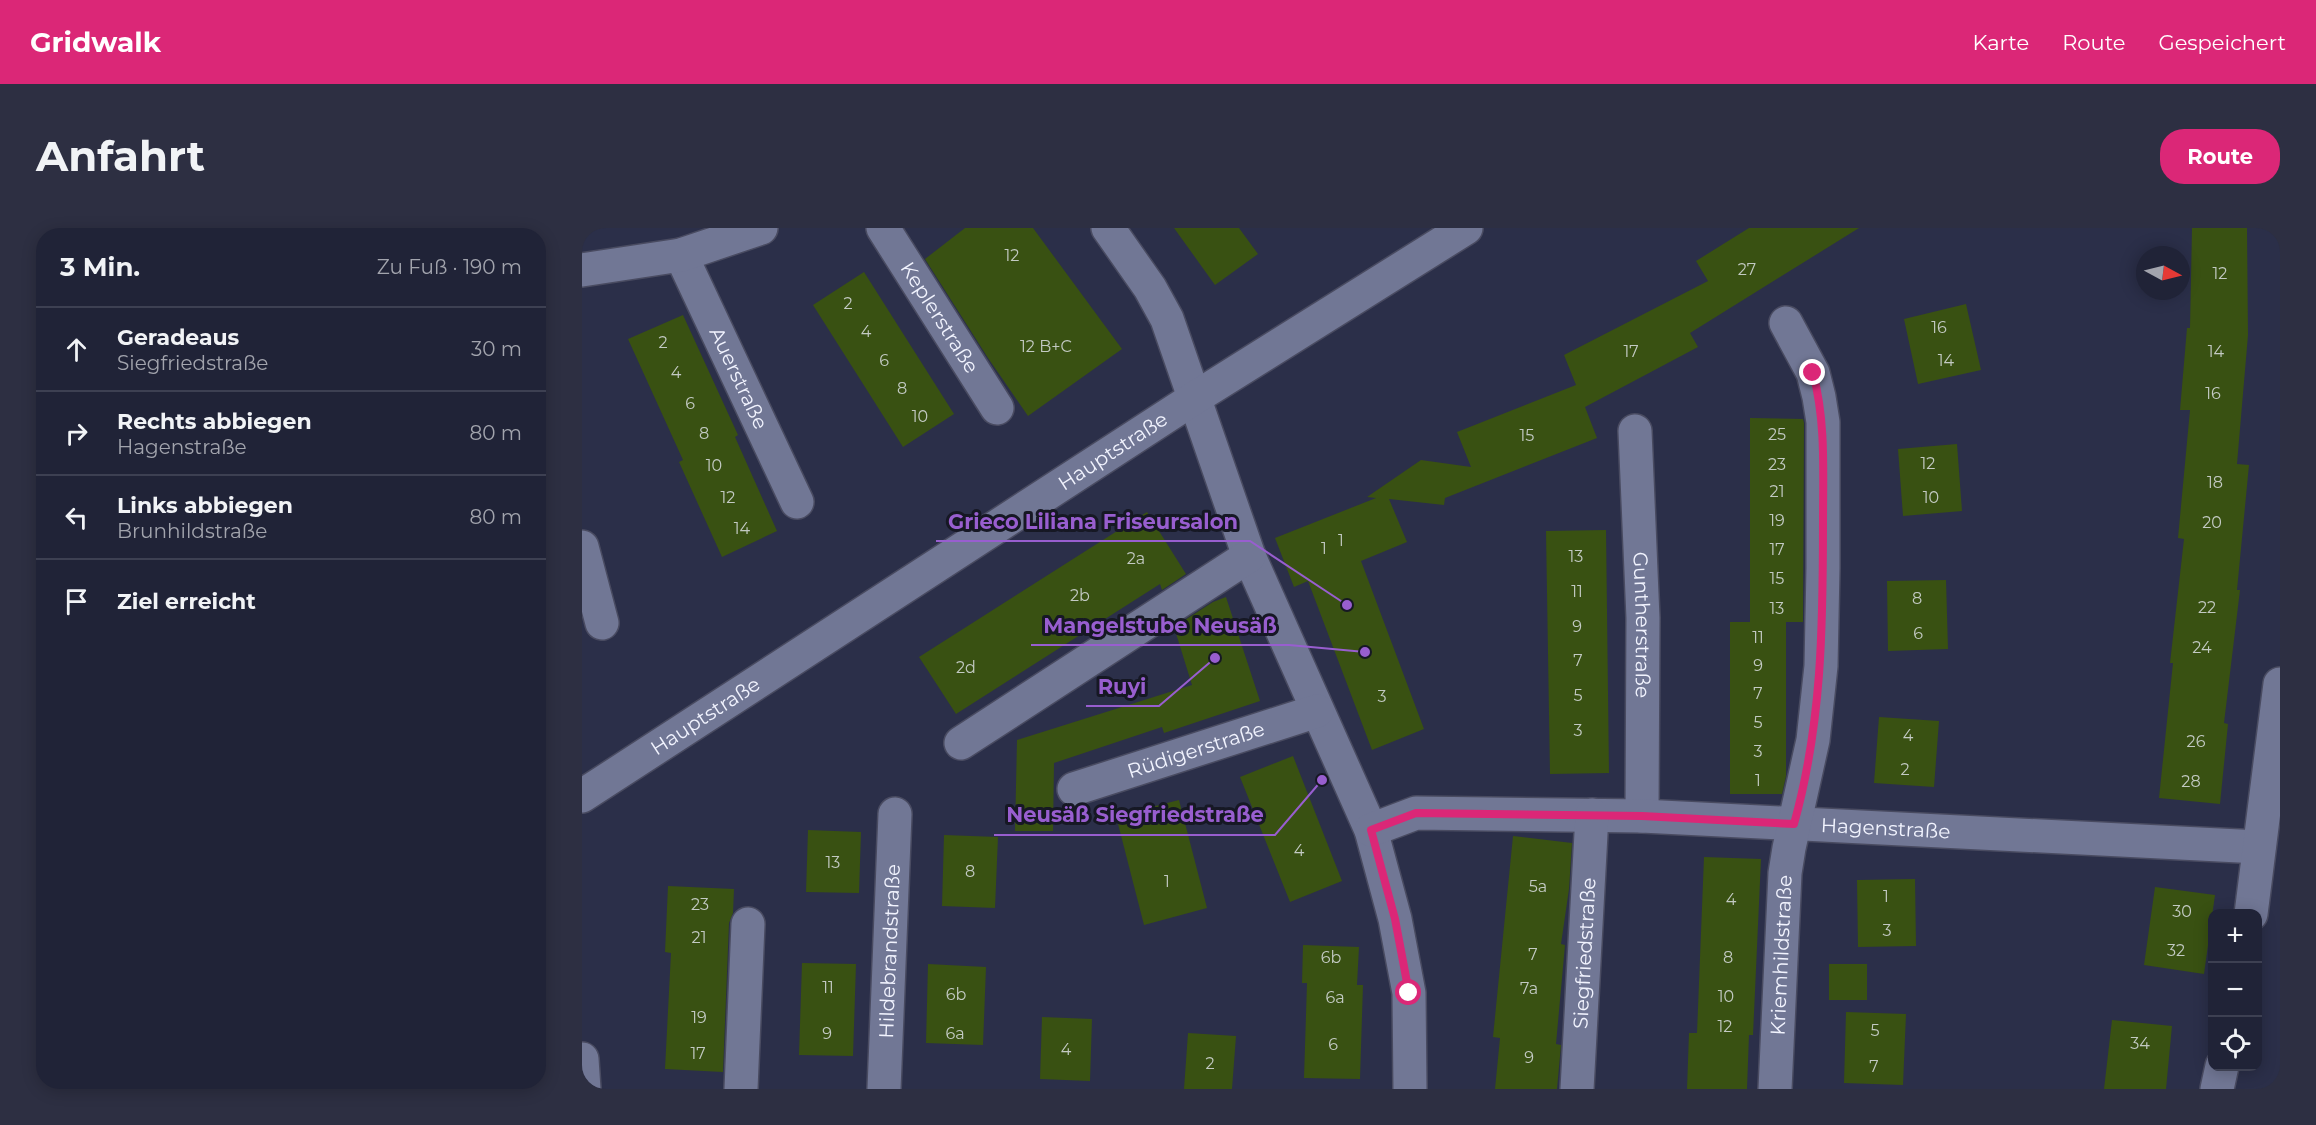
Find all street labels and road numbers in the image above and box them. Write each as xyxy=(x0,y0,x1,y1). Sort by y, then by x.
street label: Keplerstraße xyxy=(896,257,984,378)
street label: Auerstraße xyxy=(705,323,773,433)
street label: Hauptstraße xyxy=(1054,407,1172,495)
street label: Guntherstraße xyxy=(1628,551,1655,698)
street label: Hauptstraße xyxy=(646,672,764,760)
street label: Rüdigerstraße xyxy=(1124,717,1268,783)
street label: Hagenstraße xyxy=(1820,813,1951,843)
street label: Hildebrandstraße xyxy=(874,863,905,1039)
street label: Kriemhildstraße xyxy=(1765,874,1797,1036)
street label: Siegfriedstraße xyxy=(1568,877,1601,1030)

